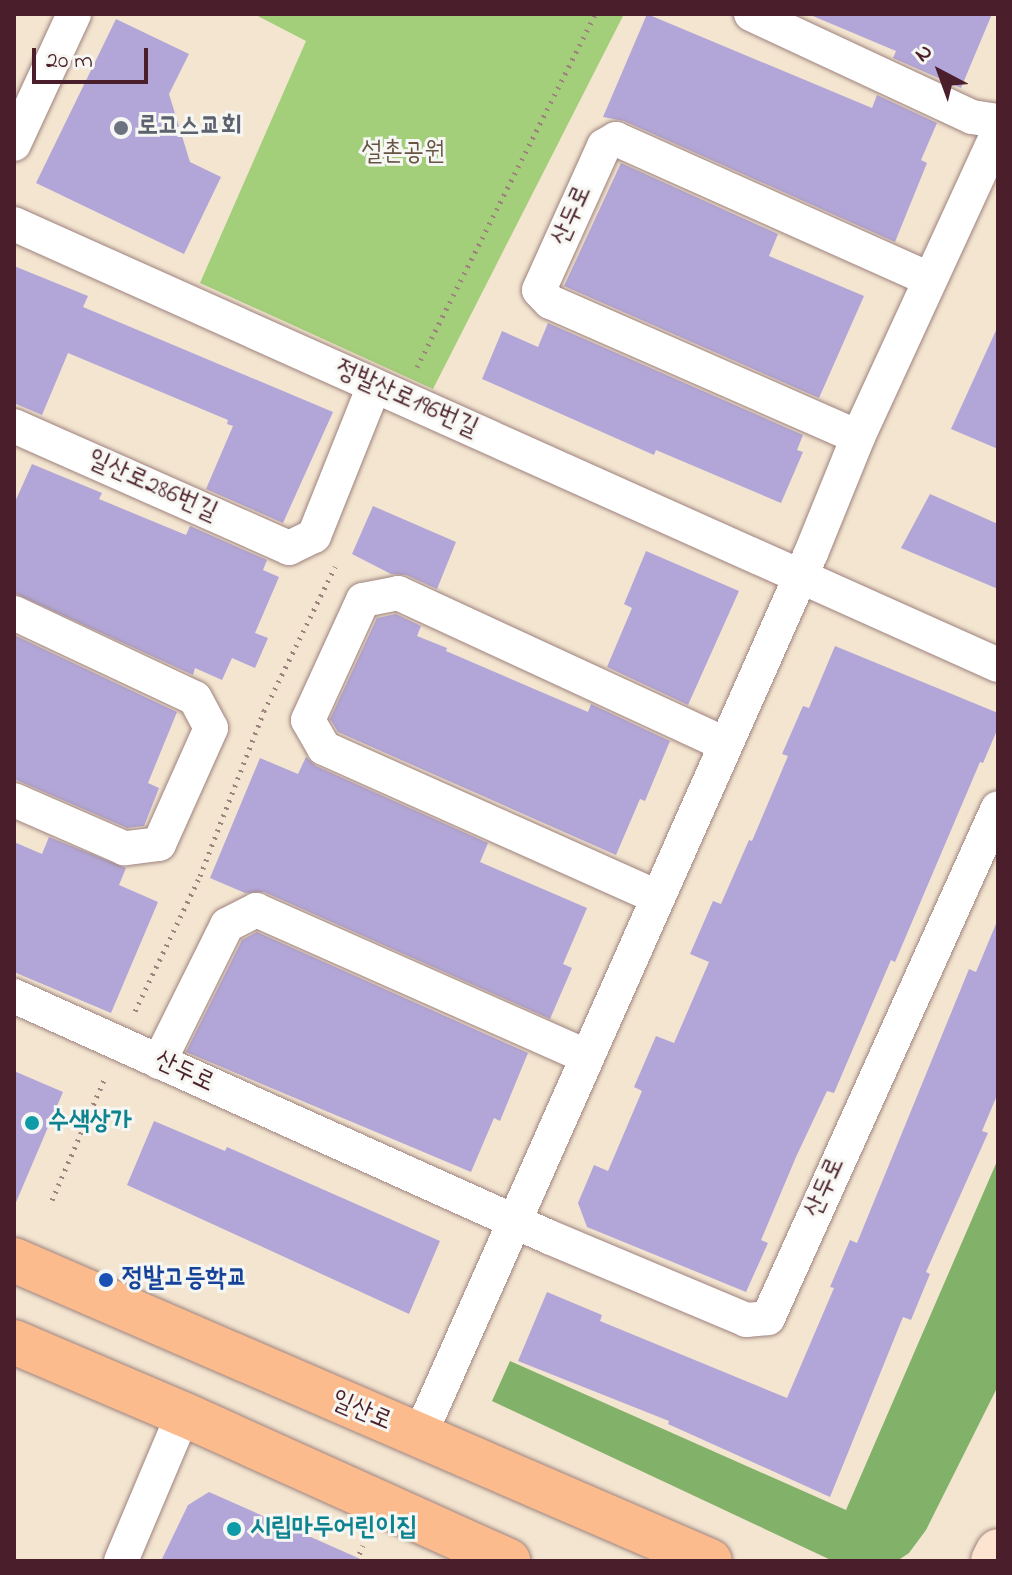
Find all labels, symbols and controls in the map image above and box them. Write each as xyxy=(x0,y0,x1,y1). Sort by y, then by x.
scale bar xyxy=(36,32,152,82)
north arrow xyxy=(900,32,980,112)
text: N xyxy=(908,37,940,71)
text: 20 m xyxy=(46,44,93,79)
place label: 로고스교회 xyxy=(137,112,242,144)
marker: 로고스교회 xyxy=(112,119,130,137)
park label: 설촌공원 xyxy=(361,138,445,170)
street label: 산두로 xyxy=(546,181,600,251)
street label: 정발산로196번길 xyxy=(330,355,482,445)
street label: 일산로286번길 xyxy=(82,445,222,529)
street label: 산두로 xyxy=(149,1046,219,1100)
place label: 수색상가 xyxy=(48,1107,132,1139)
marker: 수색상가 xyxy=(23,1114,41,1132)
street label: 산두로 xyxy=(799,1153,853,1223)
place label: 정발고등학교 xyxy=(122,1264,248,1296)
marker: 정발고등학교 xyxy=(97,1271,115,1289)
street label: 일산로 xyxy=(326,1385,396,1439)
place label: 시립마두어린이집 xyxy=(250,1513,417,1545)
marker: 시립마두어린이집 xyxy=(225,1520,243,1538)

